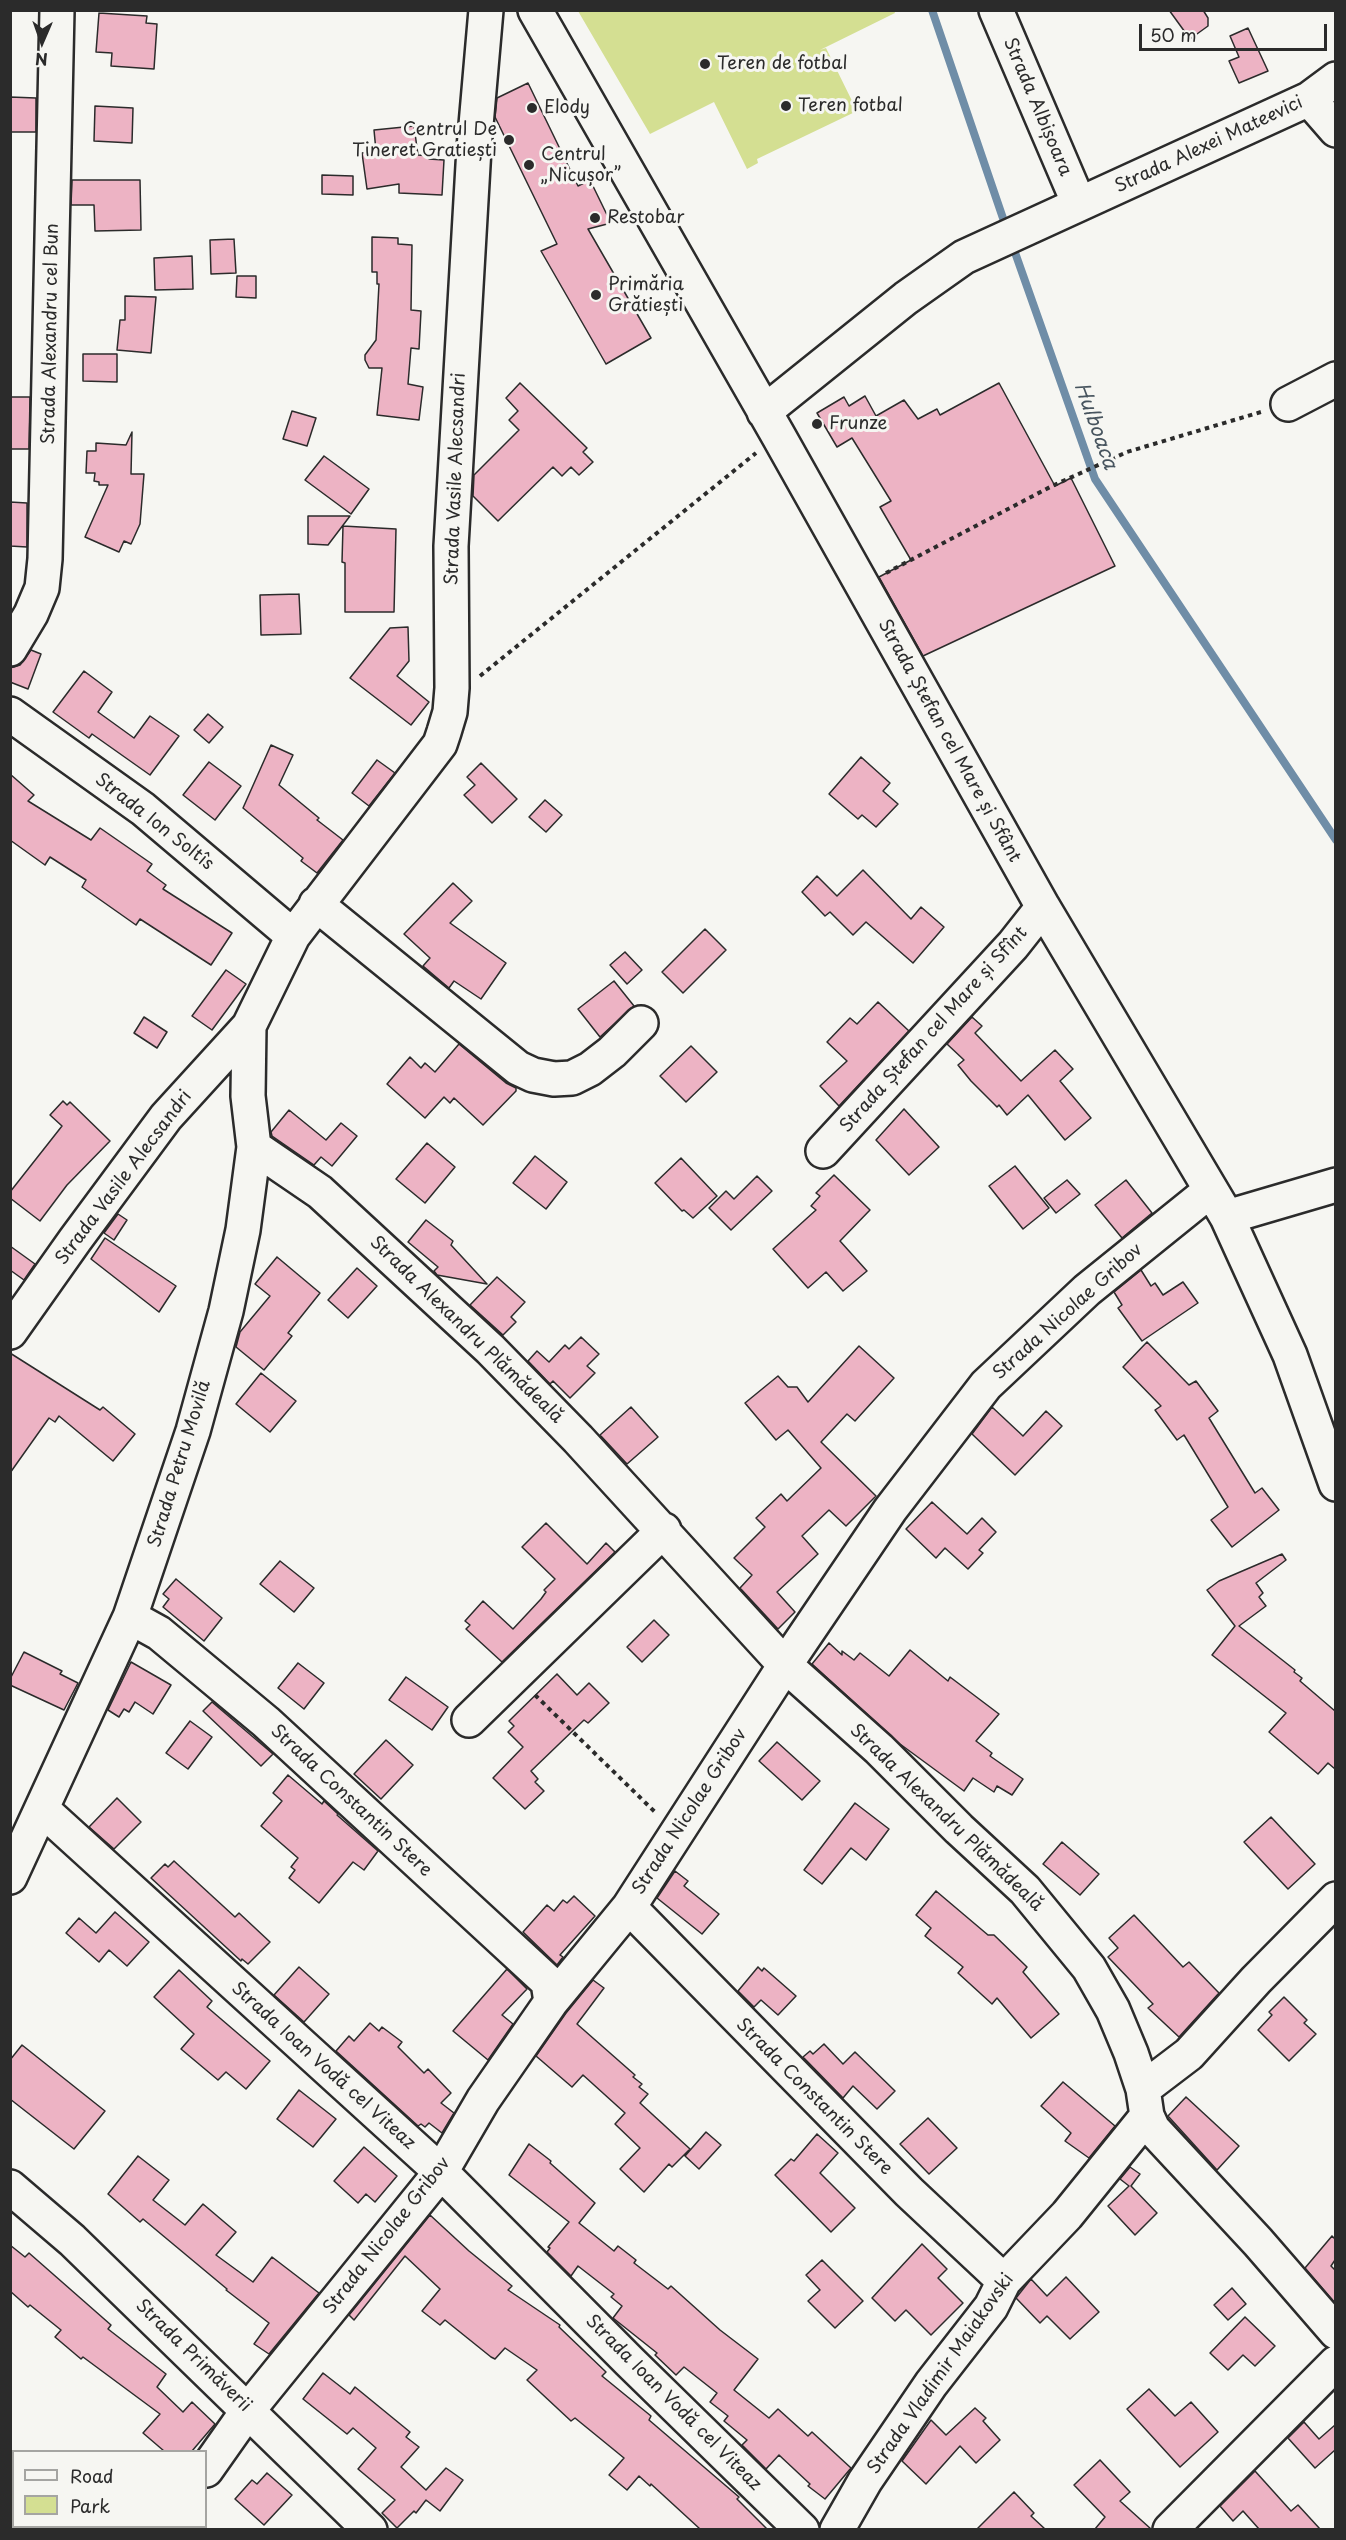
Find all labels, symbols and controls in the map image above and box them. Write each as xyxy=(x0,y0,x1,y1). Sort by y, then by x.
north arrow xyxy=(12,12,72,72)
scale bar xyxy=(1142,12,1330,50)
text: 50 m xyxy=(1150,21,1197,48)
street label: Strada Albișoara xyxy=(998,35,1076,179)
text: N xyxy=(35,48,48,72)
place label: Teren de fotbal xyxy=(717,53,847,75)
marker: Teren de fotbal xyxy=(698,57,712,71)
street label: Strada Alexei Mateevici xyxy=(1112,92,1306,198)
place label: Teren fotbal xyxy=(798,95,903,117)
place label: Elody xyxy=(544,97,590,119)
marker: Teren fotbal xyxy=(779,99,793,113)
marker: Elody xyxy=(525,101,539,115)
place label: Centrul De Tineret Gratiești xyxy=(352,119,497,162)
marker: Centrul De Tineret Gratiești xyxy=(502,133,516,147)
place label: Centrul „Nicușor” xyxy=(541,144,621,186)
marker: Centrul „Nicușor” xyxy=(522,158,536,172)
place label: Restobar xyxy=(607,207,684,229)
marker: Restobar xyxy=(588,211,602,225)
street label: Strada Alexandru cel Bun xyxy=(38,223,64,445)
place label: Primăria Grătiești xyxy=(608,274,684,316)
marker: Primăria Grătiești xyxy=(589,288,603,302)
street label: Strada Vasile Alecsandri xyxy=(441,372,471,586)
water label: Hulboaca xyxy=(1068,379,1122,473)
place label: Frunze xyxy=(829,413,887,435)
marker: Frunze xyxy=(810,417,824,431)
street label: Strada Ștefan cel Mare și Sfânt xyxy=(873,616,1025,866)
street label: Strada Ion Soltîs xyxy=(90,769,218,875)
street label: Strada Ștefan cel Mare și Sfînt xyxy=(836,923,1032,1137)
street label: Strada Vasile Alecsandri xyxy=(51,1086,197,1270)
street label: Strada Alexandru Plămădeală xyxy=(365,1232,567,1428)
street label: Strada Nicolae Gribov xyxy=(989,1239,1147,1385)
street label: Strada Petru Movilă xyxy=(144,1378,216,1550)
street label: Strada Alexandru Plămădeală xyxy=(845,1720,1047,1916)
street label: Strada Constantin Stere xyxy=(266,1721,436,1881)
street label: Strada Nicolae Gribov xyxy=(628,1725,752,1899)
street label: Strada Ioan Vodă cel Viteaz xyxy=(227,1978,419,2154)
street label: Strada Constantin Stere xyxy=(731,2014,897,2180)
street label: Strada Nicolae Gribov xyxy=(319,2153,455,2319)
street label: Strada Vladimir Maiakovski xyxy=(863,2270,1019,2478)
street label: Strada Primăverii xyxy=(131,2295,255,2417)
street label: Strada Ioan Vodă cel Viteaz xyxy=(581,2311,765,2495)
legend xyxy=(12,2450,207,2528)
text: Road xyxy=(70,2462,114,2489)
text: Park xyxy=(70,2492,110,2519)

